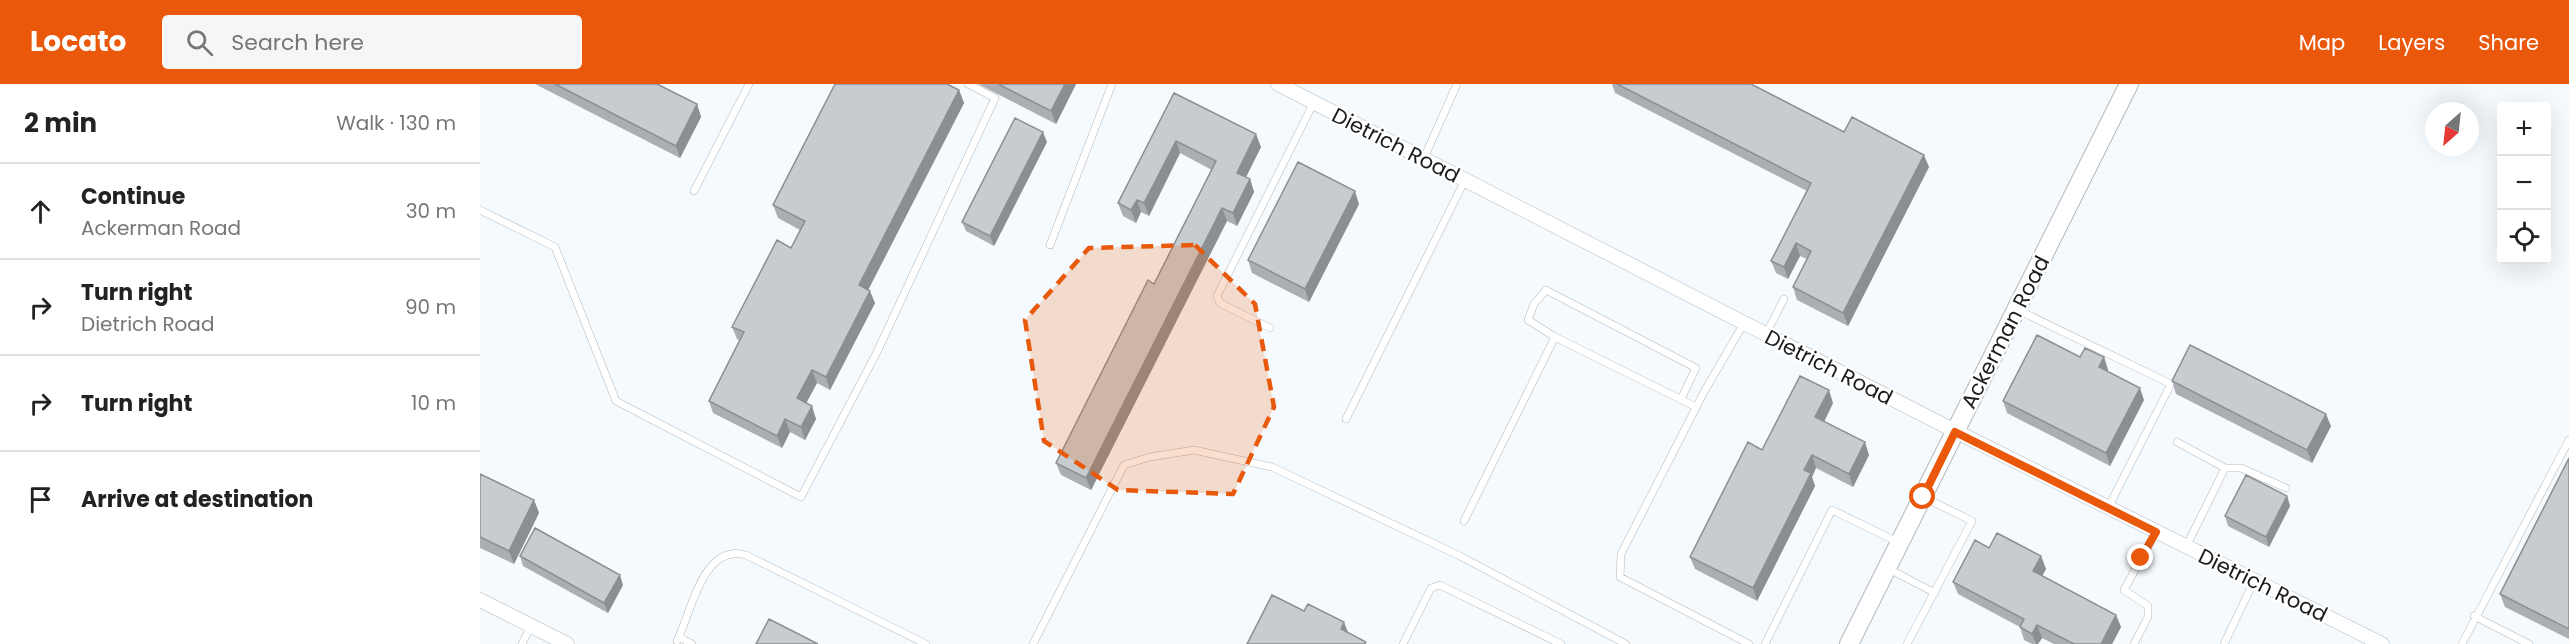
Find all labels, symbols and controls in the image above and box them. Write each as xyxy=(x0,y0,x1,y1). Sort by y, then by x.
search box xyxy=(162,15,582,69)
text: Locato xyxy=(30,22,126,61)
icon: search xyxy=(183,26,216,59)
text: Search here xyxy=(231,27,364,58)
text: Map xyxy=(2299,28,2345,57)
text: Layers xyxy=(2378,28,2445,57)
text: Share xyxy=(2478,28,2539,57)
street label: Dietrich Road xyxy=(1327,100,1465,190)
north arrow xyxy=(2425,102,2479,156)
map controls xyxy=(2497,102,2551,264)
button: + xyxy=(2497,102,2551,156)
text: 2 min xyxy=(24,105,97,141)
text: Walk · 130 m xyxy=(336,109,456,137)
button: − xyxy=(2497,156,2551,210)
text: Continue xyxy=(81,181,185,212)
icon: ahead xyxy=(24,195,57,228)
text: 30 m xyxy=(406,197,456,225)
button: locate xyxy=(2497,210,2551,264)
text: Ackerman Road xyxy=(81,214,241,242)
street label: Ackerman Road xyxy=(1954,251,2056,413)
text: Turn right xyxy=(81,277,192,308)
icon: right xyxy=(24,291,57,324)
text: 90 m xyxy=(405,293,456,321)
text: Dietrich Road xyxy=(81,310,214,338)
street label: Dietrich Road xyxy=(1760,322,1898,412)
icon: right xyxy=(24,387,57,420)
text: Turn right xyxy=(81,388,192,419)
text: 10 m xyxy=(411,389,456,417)
icon: arrive xyxy=(24,483,57,516)
route start xyxy=(1909,483,1935,509)
text: Arrive at destination xyxy=(81,484,313,515)
street label: Dietrich Road xyxy=(2194,541,2332,629)
route end xyxy=(2127,544,2153,570)

